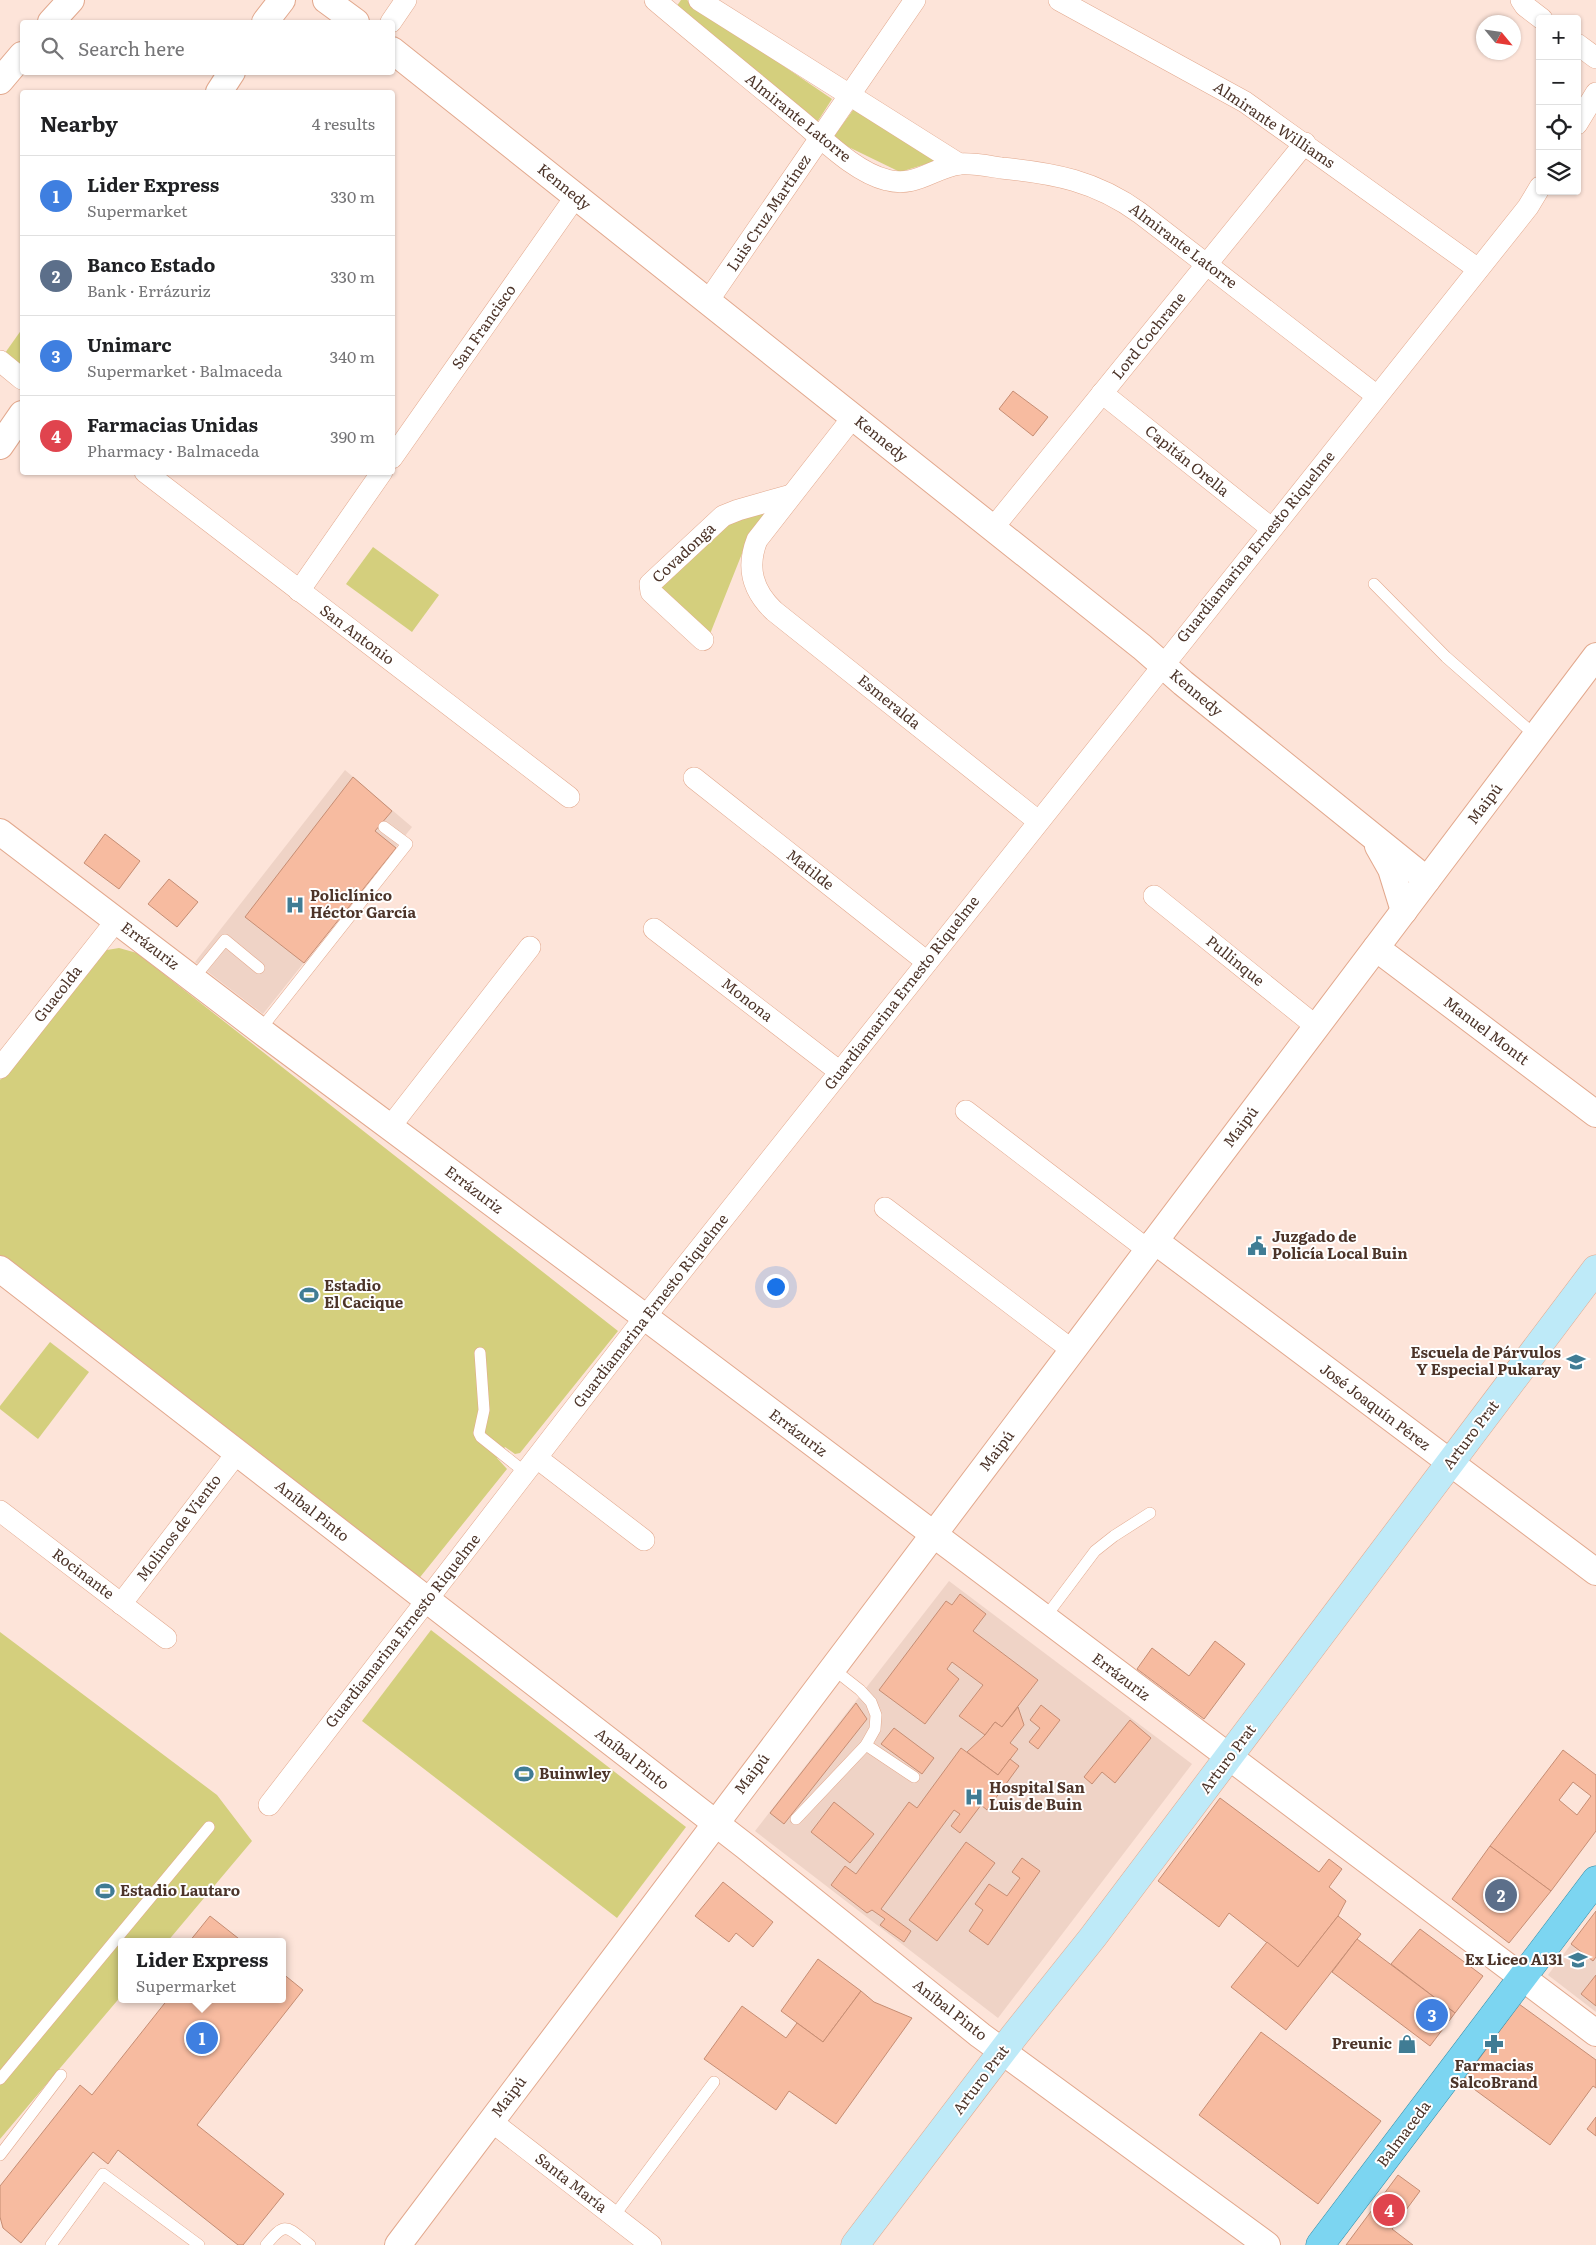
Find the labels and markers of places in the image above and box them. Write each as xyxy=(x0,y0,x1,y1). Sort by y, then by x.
place label: Policlínico Héctor García xyxy=(310,883,417,923)
hospital icon: Policlínico Héctor García xyxy=(284,894,306,916)
place label: Juzgado de Policía Local Buin xyxy=(1272,1224,1408,1264)
public building icon: Juzgado de Policía Local Buin xyxy=(1246,1235,1268,1257)
place label: Estadio El Cacique xyxy=(324,1273,404,1313)
sports icon: Estadio El Cacique xyxy=(298,1284,320,1306)
place label: Escuela de Párvulos Y Especial Pukaray xyxy=(1411,1340,1562,1380)
school or university icon: Escuela de Párvulos Y Especial Pukaray xyxy=(1565,1351,1587,1373)
place label: Buinwley xyxy=(539,1761,612,1784)
sports icon: Buinwley xyxy=(513,1763,535,1785)
place label: Hospital San Luis de Buin xyxy=(989,1775,1085,1815)
hospital icon: Hospital San Luis de Buin xyxy=(963,1786,985,1808)
pin: 2 xyxy=(1485,1876,1517,1914)
place label: Estadio Lautaro xyxy=(120,1878,240,1901)
sports icon: Estadio Lautaro xyxy=(94,1880,116,1902)
place label: Ex Liceo A131 xyxy=(1465,1947,1563,1970)
school or university icon: Ex Liceo A131 xyxy=(1567,1949,1589,1971)
pin: 3 xyxy=(1416,1996,1448,2034)
pin: 1 xyxy=(186,2019,218,2057)
place label: Preunic xyxy=(1332,2031,1392,2054)
shop icon: Preunic xyxy=(1396,2033,1418,2055)
pharmacy icon: Farmacias SalcoBrand xyxy=(1483,2033,1505,2055)
place label: Farmacias SalcoBrand xyxy=(1450,2053,1538,2093)
pin: 4 xyxy=(1373,2191,1405,2229)

